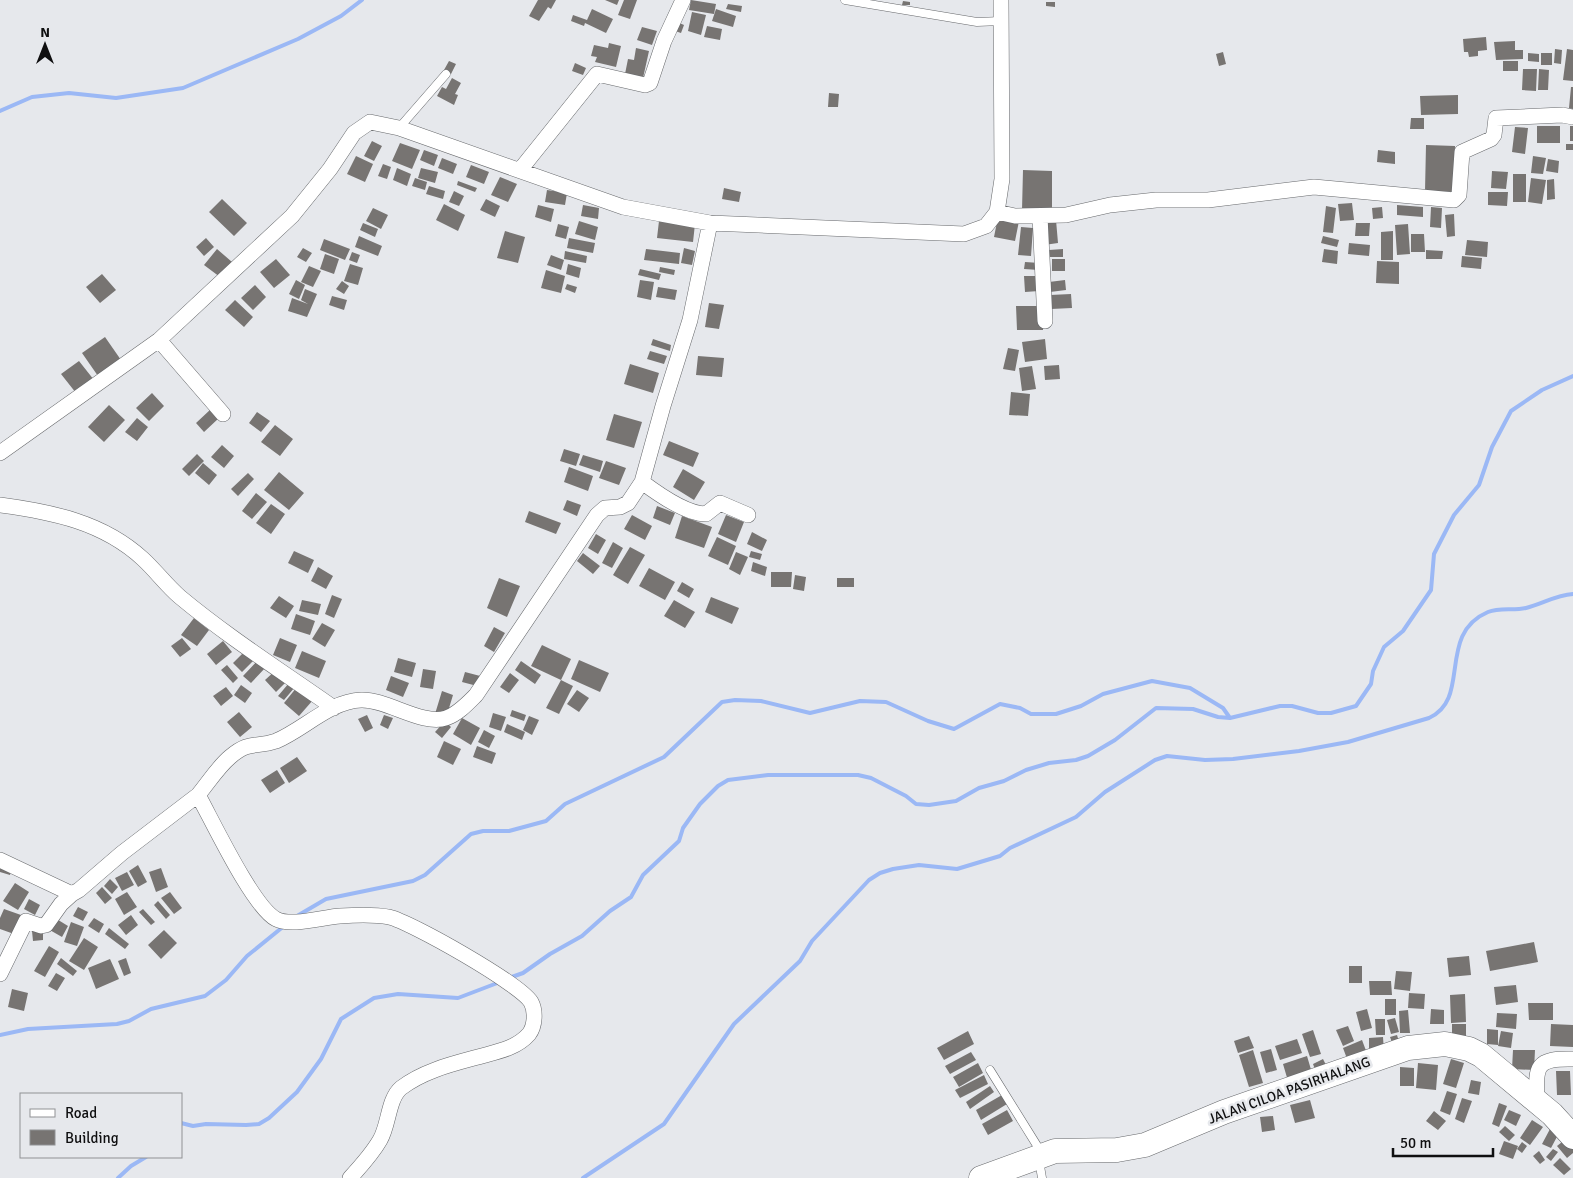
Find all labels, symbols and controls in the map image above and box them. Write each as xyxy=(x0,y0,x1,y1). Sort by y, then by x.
north arrow xyxy=(20,20,70,70)
text: N xyxy=(40,24,50,41)
street label: JALAN CILOA PASIRHALANG xyxy=(1206,1053,1373,1128)
legend xyxy=(20,1093,182,1158)
text: Road xyxy=(65,1104,97,1122)
scale bar xyxy=(1393,1126,1493,1158)
text: Building xyxy=(65,1129,119,1147)
text: 50 m xyxy=(1400,1134,1431,1152)

